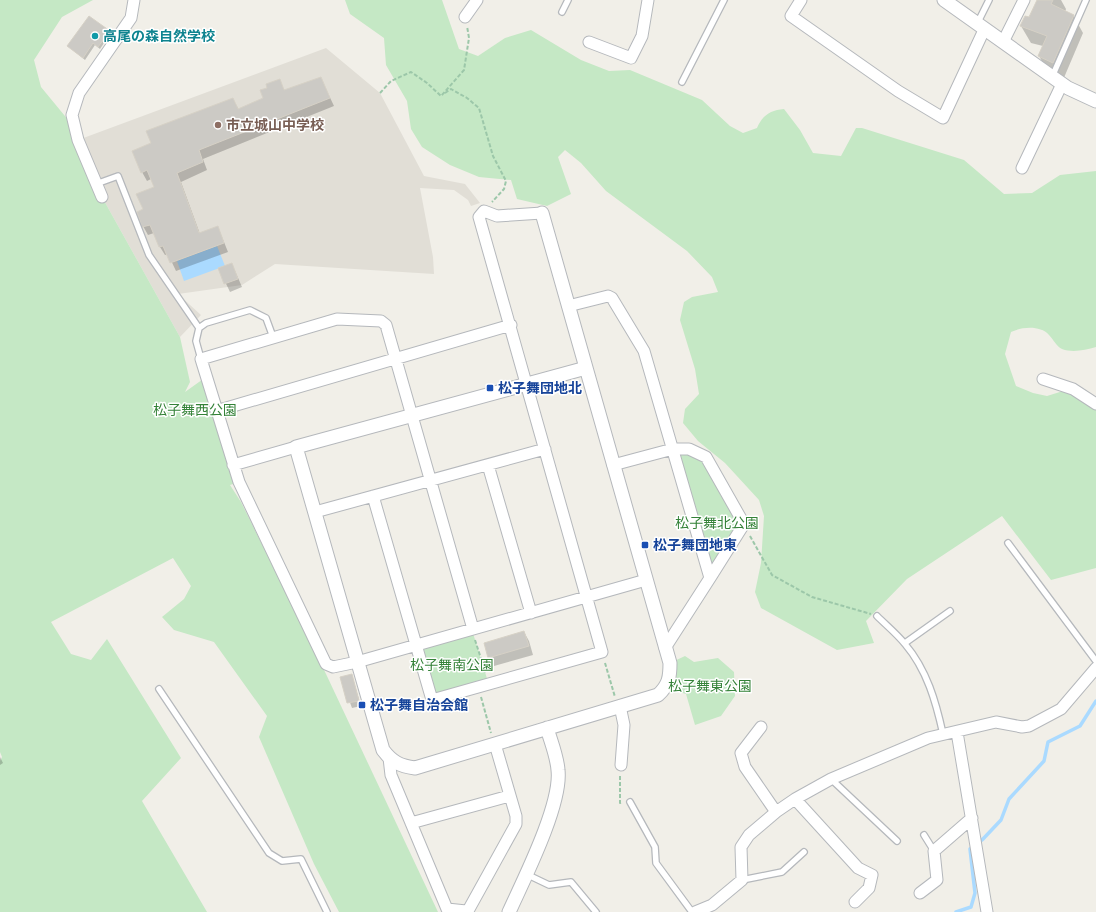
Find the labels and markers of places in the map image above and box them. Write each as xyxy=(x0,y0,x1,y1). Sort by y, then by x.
place label: 高尾の森自然学校 xyxy=(103,27,215,47)
marker: 高尾の森自然学校 xyxy=(90,31,100,41)
place label: 市立城山中学校 xyxy=(226,116,324,136)
marker: 市立城山中学校 xyxy=(213,120,223,130)
place label: 松子舞団地北 xyxy=(498,379,582,399)
marker: 松子舞団地北 xyxy=(485,383,495,393)
place label: 松子舞団地東 xyxy=(653,536,737,556)
marker: 松子舞団地東 xyxy=(640,540,650,550)
place label: 松子舞自治会館 xyxy=(370,696,468,716)
marker: 松子舞自治会館 xyxy=(357,700,367,710)

